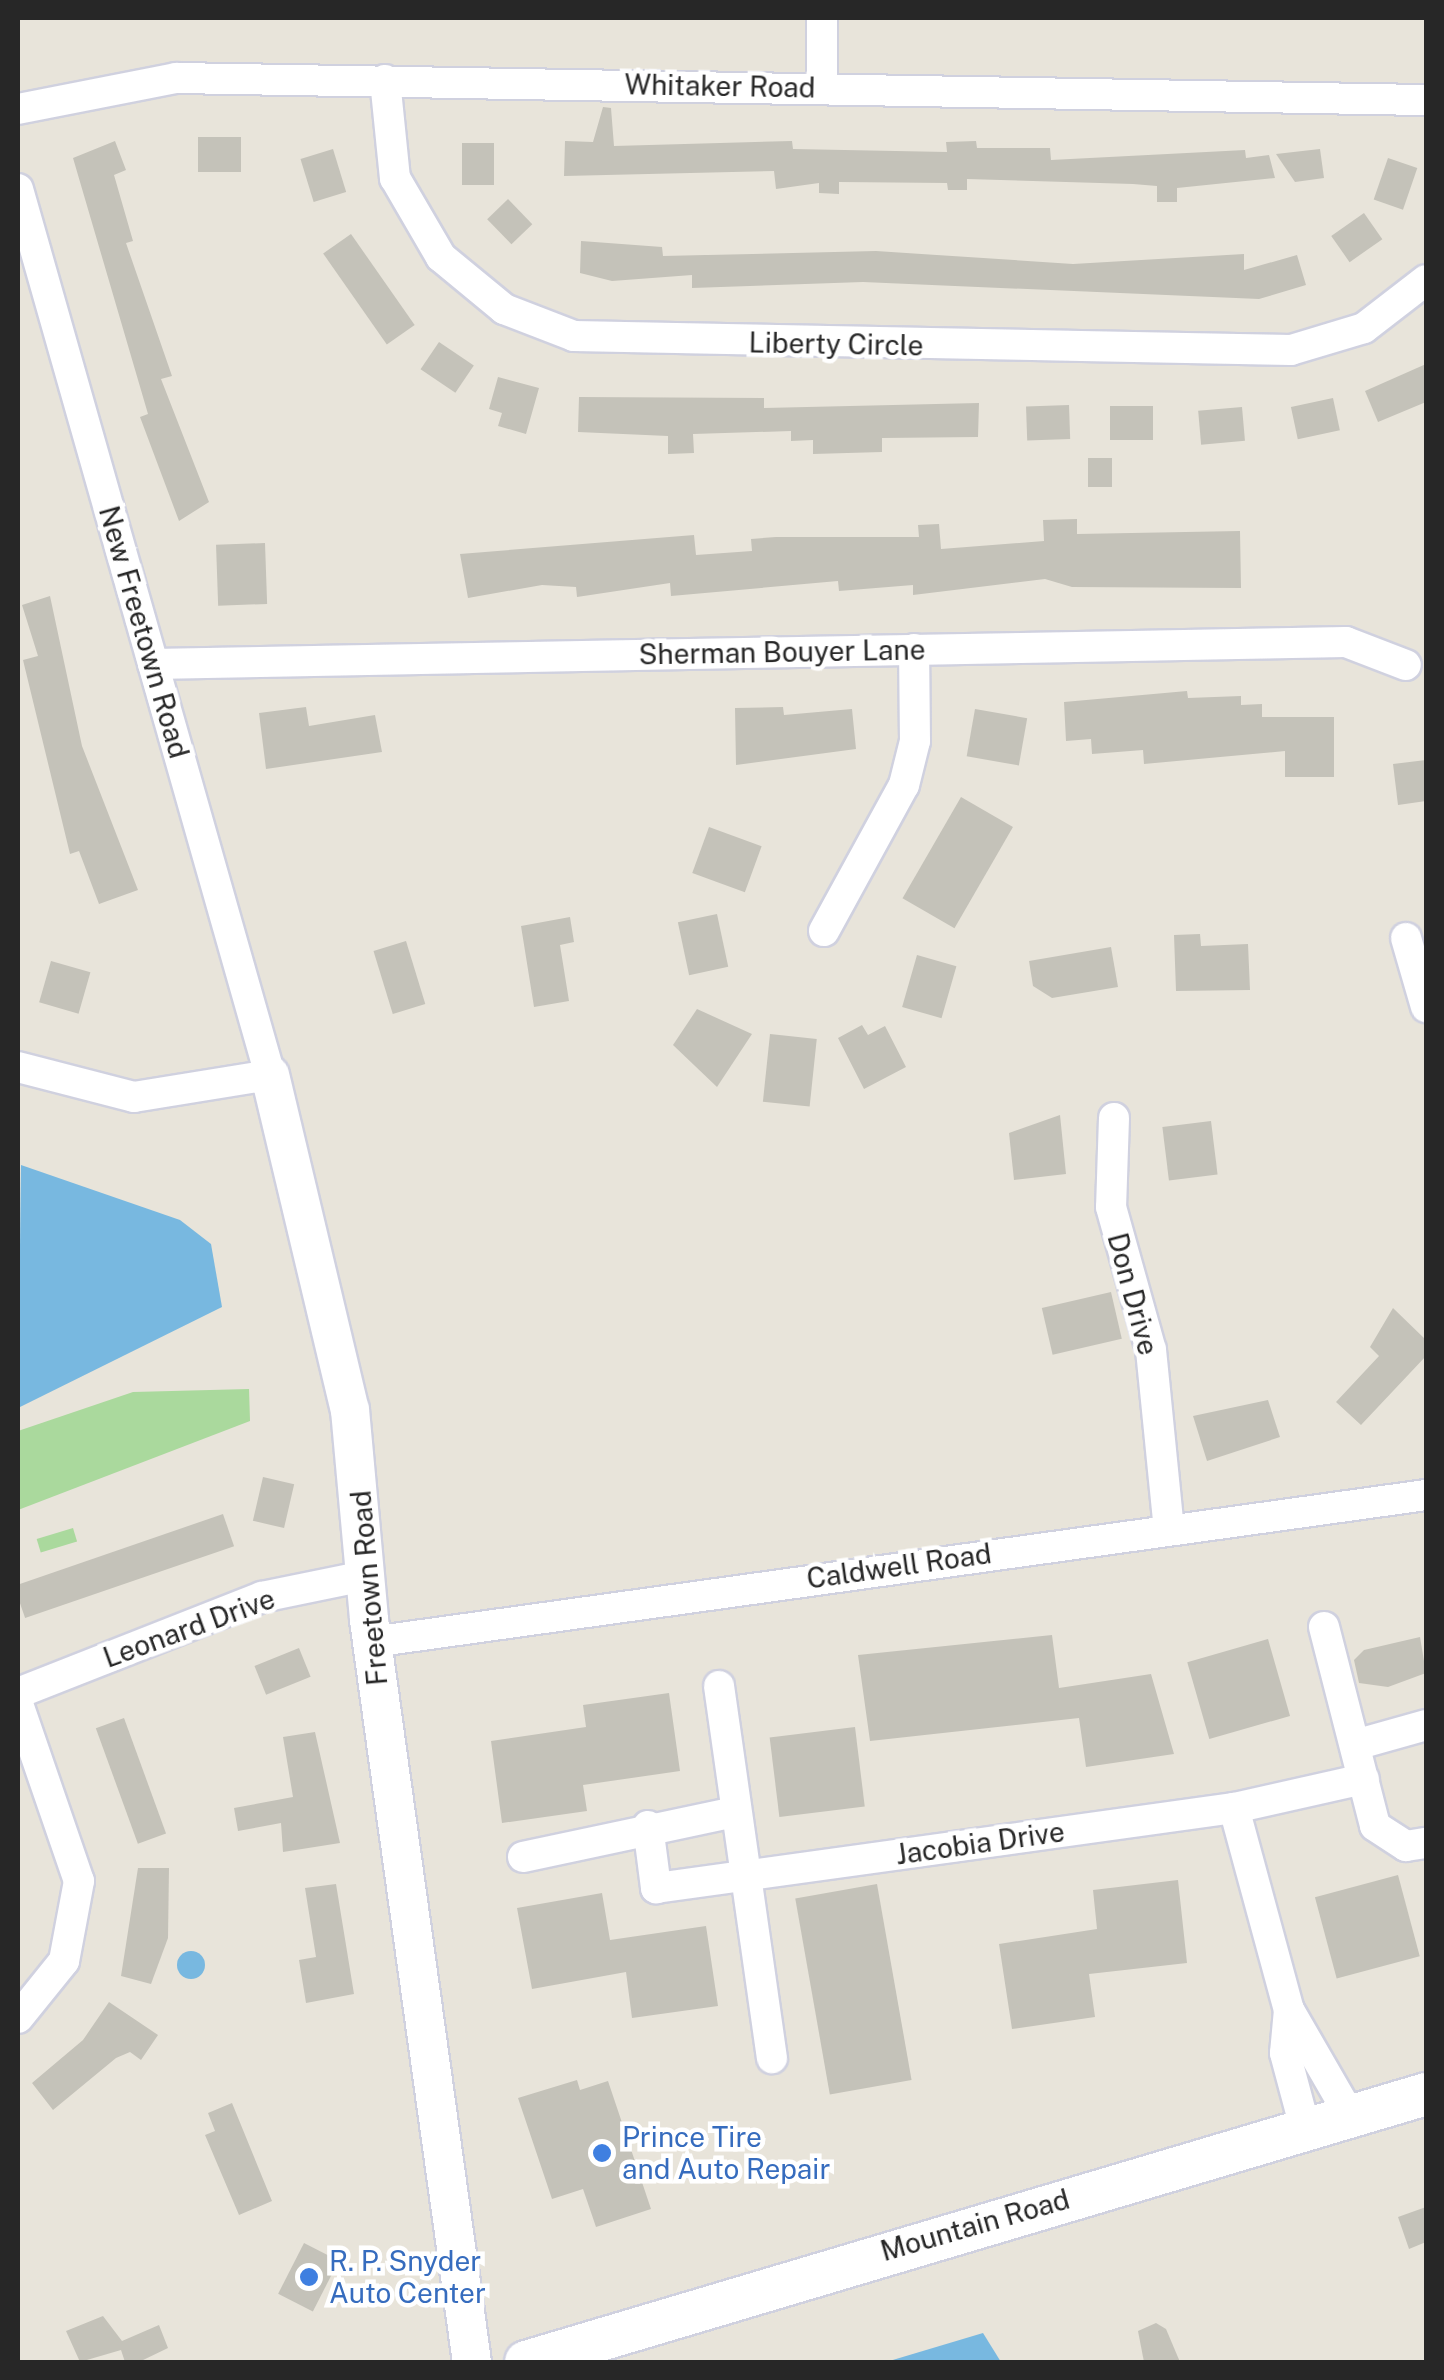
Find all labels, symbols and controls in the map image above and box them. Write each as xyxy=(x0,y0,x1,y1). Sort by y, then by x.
street label: Whitaker Road xyxy=(624,68,816,104)
street label: Liberty Circle xyxy=(748,326,924,362)
street label: New Freetown Road xyxy=(92,502,196,762)
street label: Sherman Bouyer Lane xyxy=(638,633,926,671)
street label: Don Drive xyxy=(1101,1229,1165,1359)
street label: Freetown Road xyxy=(344,1489,394,1687)
street label: Caldwell Road xyxy=(805,1536,993,1596)
street label: Leonard Drive xyxy=(99,1581,279,1675)
street label: Jacobia Drive xyxy=(893,1815,1067,1871)
place label: Prince Tire and Auto Repair xyxy=(622,2120,831,2186)
marker: Prince Tire and Auto Repair xyxy=(591,2142,613,2164)
street label: Mountain Road xyxy=(877,2182,1073,2268)
place label: R. P. Snyder Auto Center xyxy=(329,2244,486,2310)
marker: R. P. Snyder Auto Center xyxy=(298,2266,320,2288)

